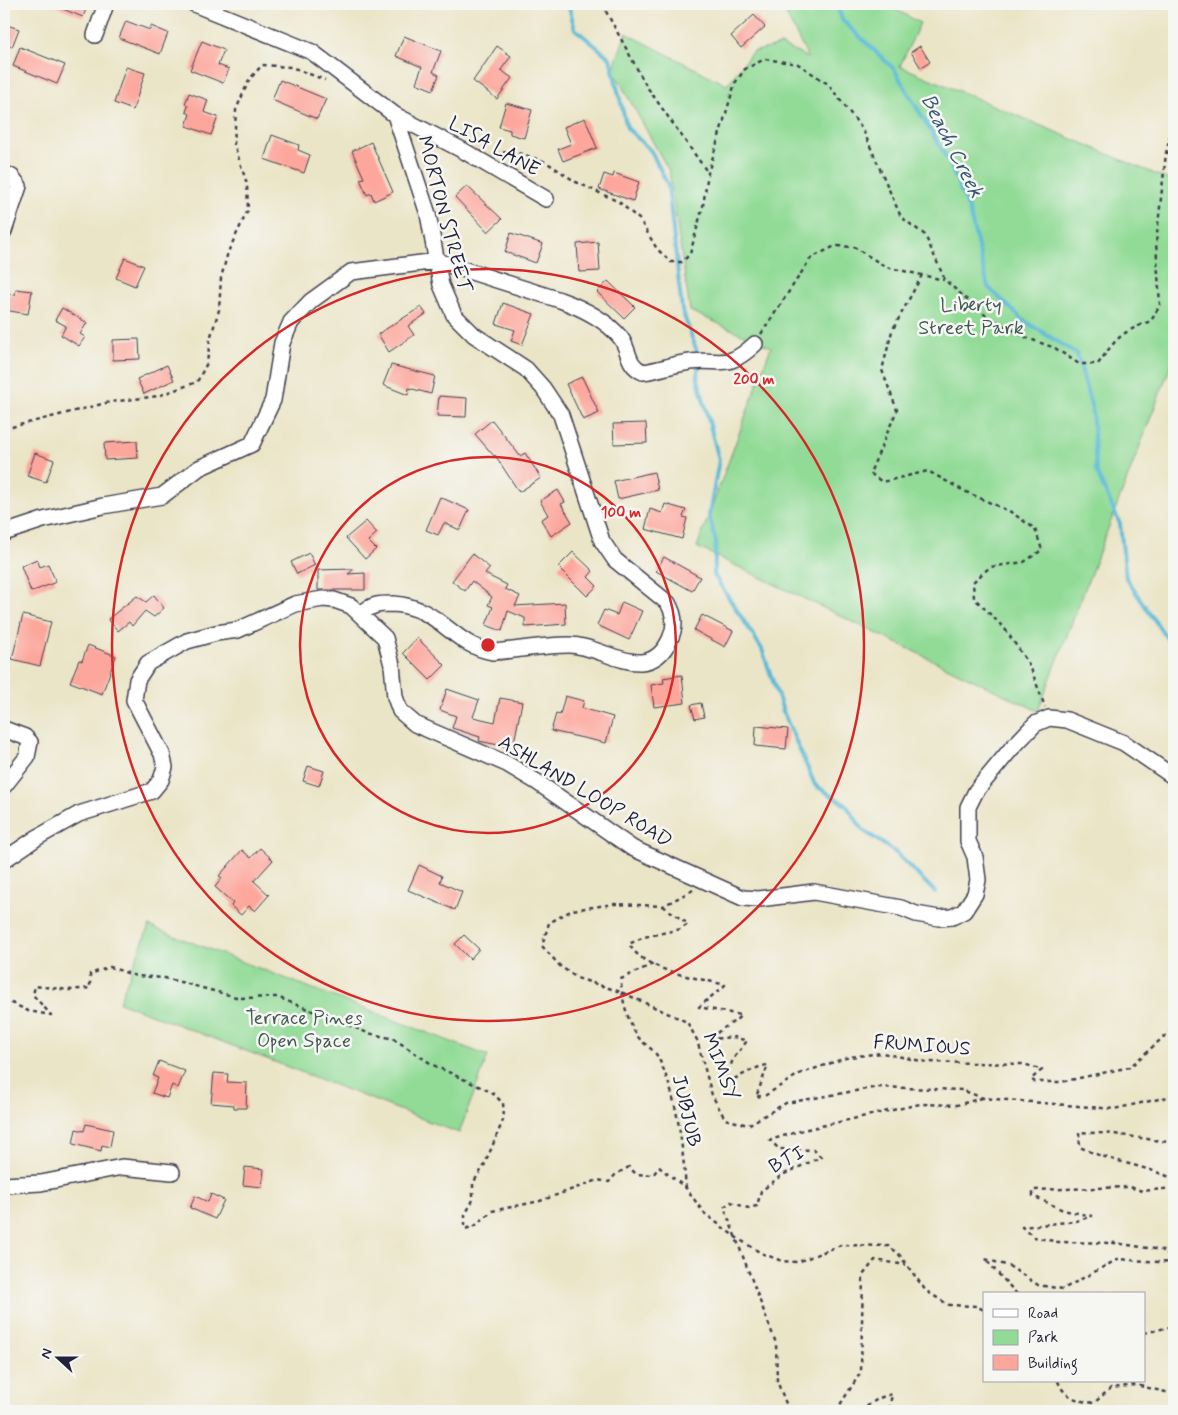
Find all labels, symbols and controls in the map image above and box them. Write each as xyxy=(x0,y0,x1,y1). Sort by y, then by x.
water label: Beach Creek xyxy=(914,89,990,203)
street label: LISA LANE xyxy=(443,111,545,183)
street label: MORTON STREET xyxy=(410,133,478,297)
park label: Liberty Street Park xyxy=(918,292,1024,342)
text: 200 m xyxy=(734,370,775,390)
text: 100 m xyxy=(601,503,641,523)
centre of rings xyxy=(479,636,497,654)
street label: ASHLAND LOOP ROAD xyxy=(493,729,677,855)
park label: Terrace Pines Open Space xyxy=(245,1005,363,1055)
street label: MIMSY xyxy=(695,1029,745,1105)
street label: FRUMIOUS xyxy=(873,1029,971,1063)
street label: JUBJUB xyxy=(665,1072,707,1150)
street label: BTI xyxy=(764,1139,810,1181)
legend xyxy=(983,1292,1146,1382)
text: Road xyxy=(1028,1304,1058,1324)
text: Park xyxy=(1028,1328,1058,1348)
north arrow xyxy=(32,1332,82,1382)
text: N xyxy=(37,1346,57,1361)
text: Building xyxy=(1028,1354,1078,1375)

